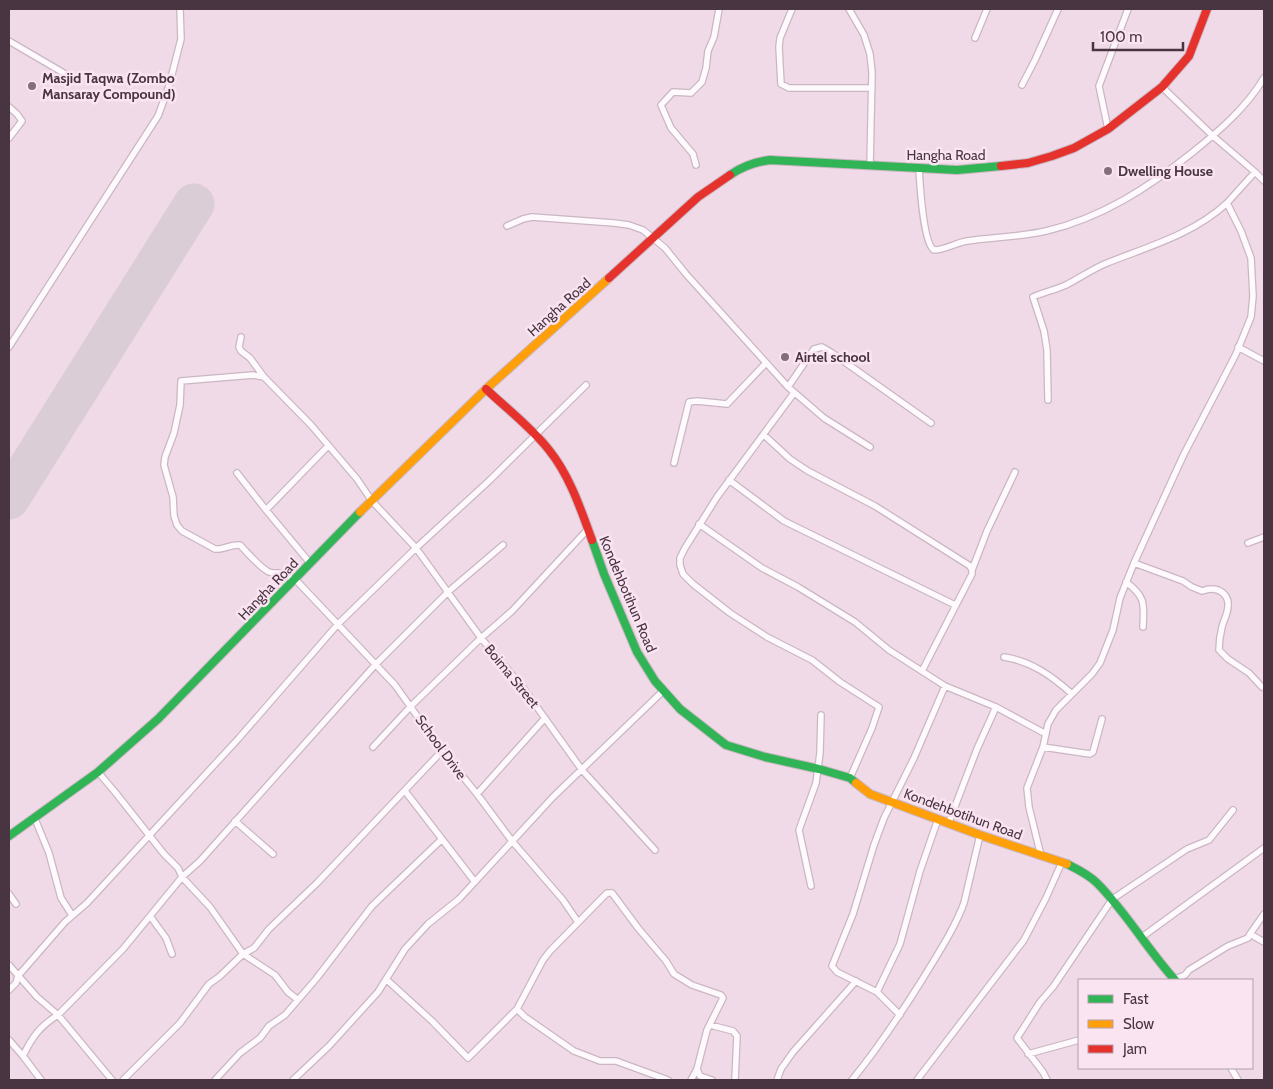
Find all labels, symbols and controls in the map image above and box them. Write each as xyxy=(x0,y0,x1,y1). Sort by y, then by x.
scale bar xyxy=(1093,20,1183,52)
text: 100 m xyxy=(1100,28,1142,46)
place label: Masjid Taqwa (Zombo Mansaray Compound) xyxy=(42,69,176,103)
marker: Masjid Taqwa (Zombo Mansaray Compound) xyxy=(26,80,38,92)
street label: Hangha Road xyxy=(906,146,986,164)
place label: Dwelling House xyxy=(1118,162,1213,180)
marker: Dwelling House xyxy=(1102,165,1114,177)
street label: Hangha Road xyxy=(524,274,594,340)
place label: Airtel school xyxy=(795,348,871,366)
marker: Airtel school xyxy=(779,351,791,363)
street label: Kondehbotihun Road xyxy=(595,533,661,655)
street label: Hangha Road xyxy=(234,554,302,624)
street label: Boima Street xyxy=(481,640,543,712)
street label: School Drive xyxy=(412,711,470,783)
street label: Kondehbotihun Road xyxy=(901,784,1025,844)
legend xyxy=(1078,979,1253,1069)
text: Fast xyxy=(1123,990,1148,1008)
text: Slow xyxy=(1123,1015,1154,1033)
text: Jam xyxy=(1122,1040,1147,1058)

